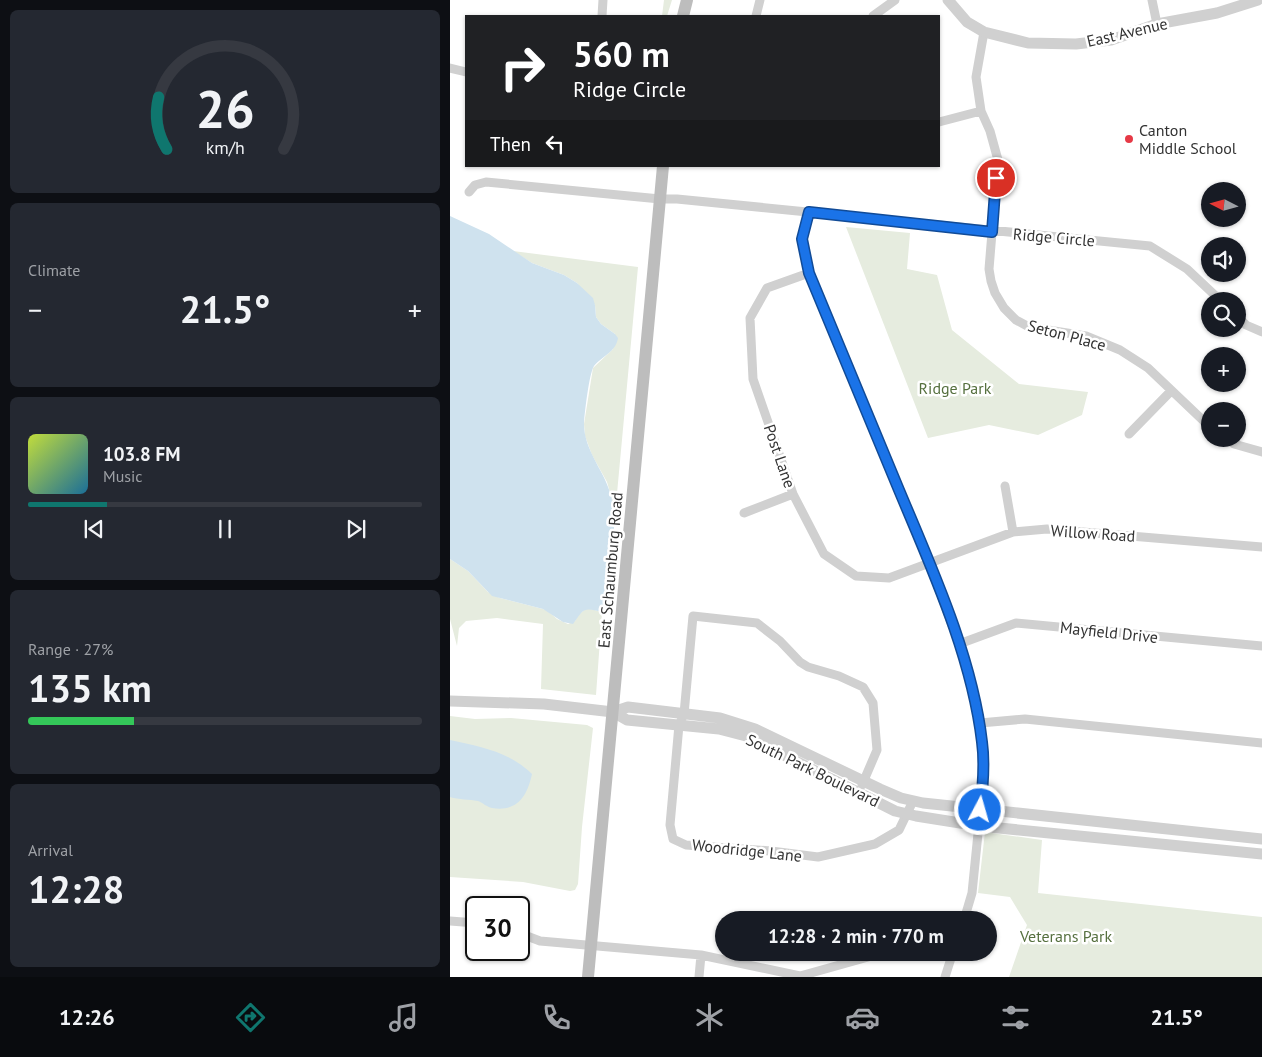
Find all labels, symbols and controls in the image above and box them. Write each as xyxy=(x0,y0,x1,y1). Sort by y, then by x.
street label: East Avenue xyxy=(1085,13,1169,51)
text: 560 m xyxy=(573,31,670,77)
icon: right xyxy=(490,35,555,100)
text: 26 xyxy=(196,75,254,142)
text: Ridge Circle xyxy=(573,75,686,103)
place label: Canton Middle School xyxy=(1139,120,1237,158)
icon: left xyxy=(541,130,569,158)
text: Then xyxy=(490,132,531,156)
marker: Canton Middle School xyxy=(1123,133,1135,145)
text: km/h xyxy=(205,136,245,159)
pin xyxy=(975,157,1017,199)
icon: arrive xyxy=(982,164,1010,192)
north arrow xyxy=(1201,182,1246,228)
map controls xyxy=(1201,182,1246,447)
street label: Ridge Circle xyxy=(1012,223,1096,251)
button: sound xyxy=(1201,237,1246,282)
text: Climate xyxy=(28,260,80,280)
text: 21.5° xyxy=(180,284,270,333)
text: − xyxy=(28,291,42,328)
text: + xyxy=(408,291,422,328)
button: search xyxy=(1201,292,1246,337)
street label: Seton Place xyxy=(1026,315,1108,355)
button: + xyxy=(1201,347,1246,392)
park label: Ridge Park xyxy=(919,378,992,398)
button: − xyxy=(1201,402,1246,447)
street label: Post Lane xyxy=(760,421,800,491)
text: 103.8 FM xyxy=(103,442,180,466)
text: Music xyxy=(103,466,143,486)
street label: East Schaumburg Road xyxy=(593,491,627,649)
icon: previous xyxy=(80,515,108,543)
icon: pause xyxy=(211,515,239,543)
icon: next xyxy=(342,515,370,543)
street label: Willow Road xyxy=(1050,520,1136,546)
street label: Mayfield Drive xyxy=(1059,617,1159,647)
text: Range · 27% xyxy=(28,639,113,659)
text: 135 km xyxy=(28,663,152,712)
street label: South Park Boulevard xyxy=(743,729,883,811)
position arrow xyxy=(953,783,1005,835)
street label: Woodridge Lane xyxy=(691,834,803,866)
text: Arrival xyxy=(28,840,73,860)
text: 12:28 xyxy=(28,864,124,913)
speed limit sign: 30 xyxy=(465,896,530,961)
text: 12:28 · 2 min · 770 m xyxy=(768,924,944,948)
park label: Veterans Park xyxy=(1019,926,1112,946)
icon: directions xyxy=(233,1000,268,1035)
icon: music xyxy=(386,1000,421,1035)
icon: phone xyxy=(539,1000,574,1035)
icon: climate xyxy=(692,1000,727,1035)
icon: car xyxy=(845,1000,880,1035)
icon: filters xyxy=(998,1000,1033,1035)
text: 12:26 xyxy=(59,1003,115,1031)
text: 21.5° xyxy=(1150,1003,1203,1031)

